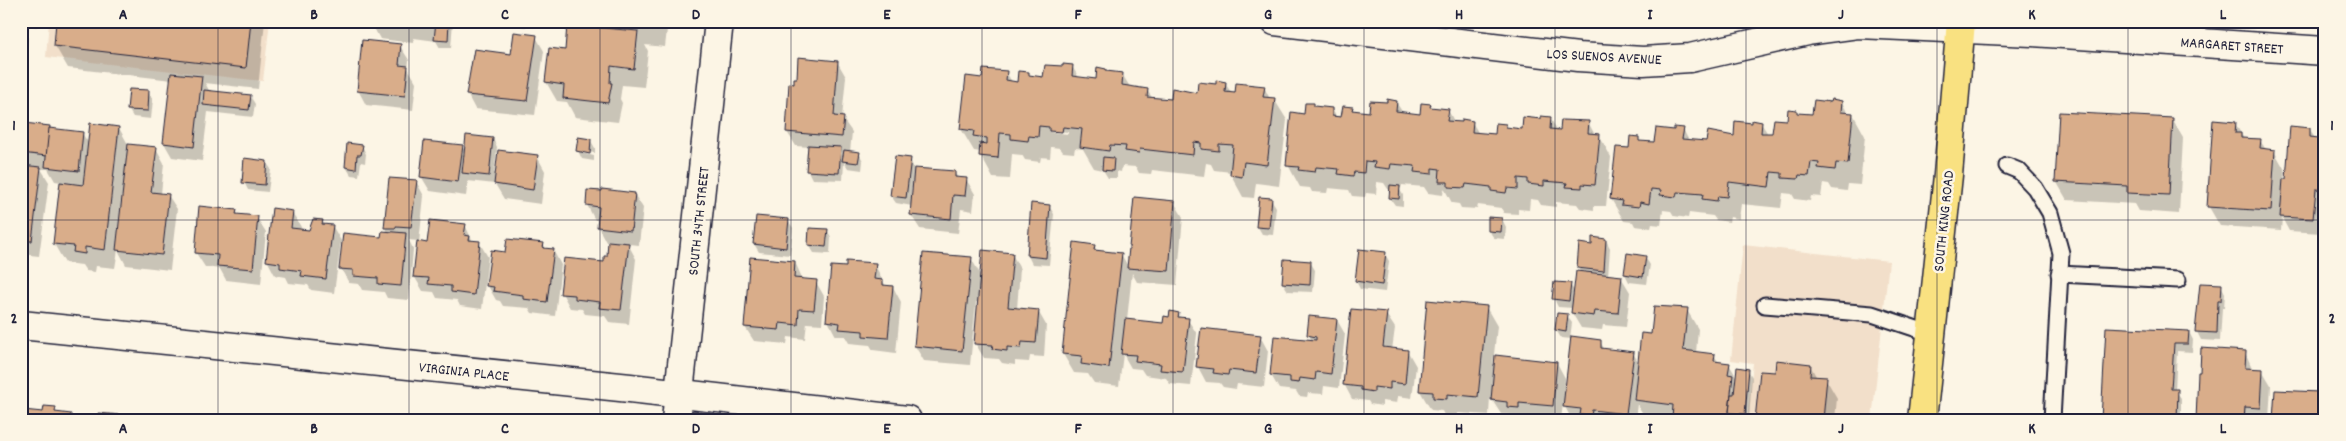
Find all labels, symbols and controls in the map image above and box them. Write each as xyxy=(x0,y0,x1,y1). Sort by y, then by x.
text: A xyxy=(119,4,128,27)
text: B xyxy=(310,4,318,27)
text: C xyxy=(501,4,509,27)
text: D xyxy=(692,4,701,27)
text: E xyxy=(883,4,891,27)
text: F xyxy=(1074,4,1082,27)
text: G xyxy=(1264,4,1272,27)
text: H xyxy=(1455,4,1463,27)
text: I xyxy=(1648,4,1654,27)
text: J xyxy=(1838,4,1844,27)
text: K xyxy=(2028,4,2036,27)
text: L xyxy=(2220,4,2227,27)
street label: MARGARET STREET xyxy=(2180,32,2284,62)
street label: LOS SUENOS AVENUE xyxy=(1546,44,1662,72)
text: 1 xyxy=(12,115,16,138)
text: 1 xyxy=(2330,115,2334,138)
street label: SOUTH 34TH STREET xyxy=(683,166,717,277)
street label: SOUTH KING ROAD xyxy=(1929,169,1961,273)
text: 2 xyxy=(11,308,18,331)
text: 2 xyxy=(2329,308,2336,331)
street label: VIRGINIA PLACE xyxy=(418,357,510,389)
text: A xyxy=(119,418,128,441)
text: B xyxy=(310,418,318,441)
text: C xyxy=(501,418,509,441)
text: D xyxy=(692,418,701,441)
text: E xyxy=(883,418,891,441)
text: F xyxy=(1074,418,1082,441)
text: G xyxy=(1264,418,1272,441)
text: H xyxy=(1455,418,1463,441)
text: I xyxy=(1648,418,1654,441)
text: J xyxy=(1838,418,1844,441)
text: K xyxy=(2028,418,2036,441)
text: L xyxy=(2220,418,2227,441)

